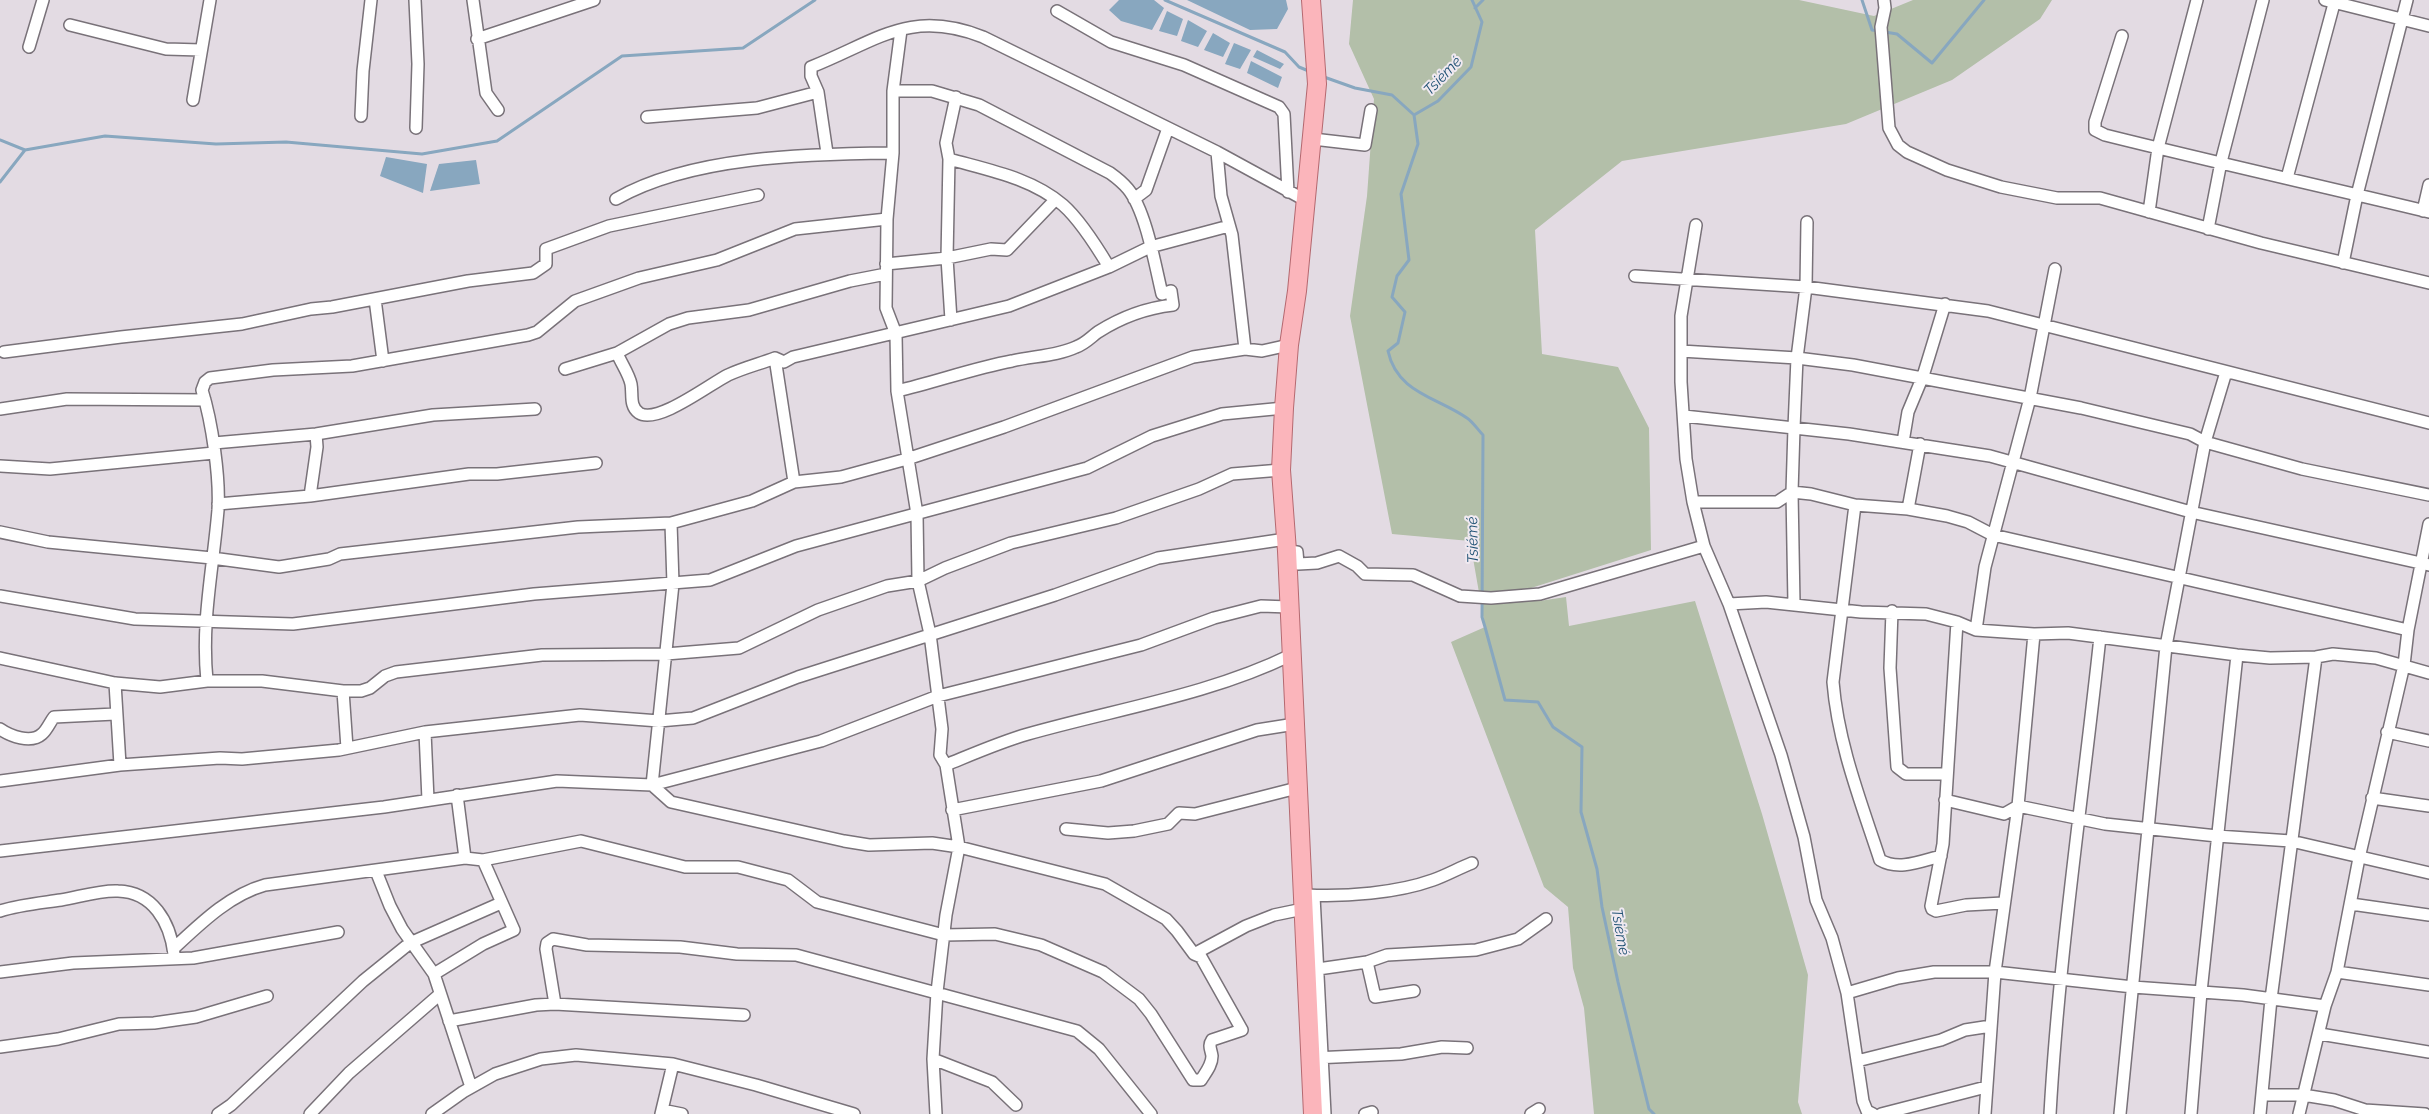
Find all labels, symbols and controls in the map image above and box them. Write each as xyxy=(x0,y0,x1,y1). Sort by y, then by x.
water label: Tsiémé xyxy=(1420,53,1466,99)
water label: Tsiémé xyxy=(1464,516,1482,564)
water label: Tsiémé xyxy=(1607,907,1633,957)

